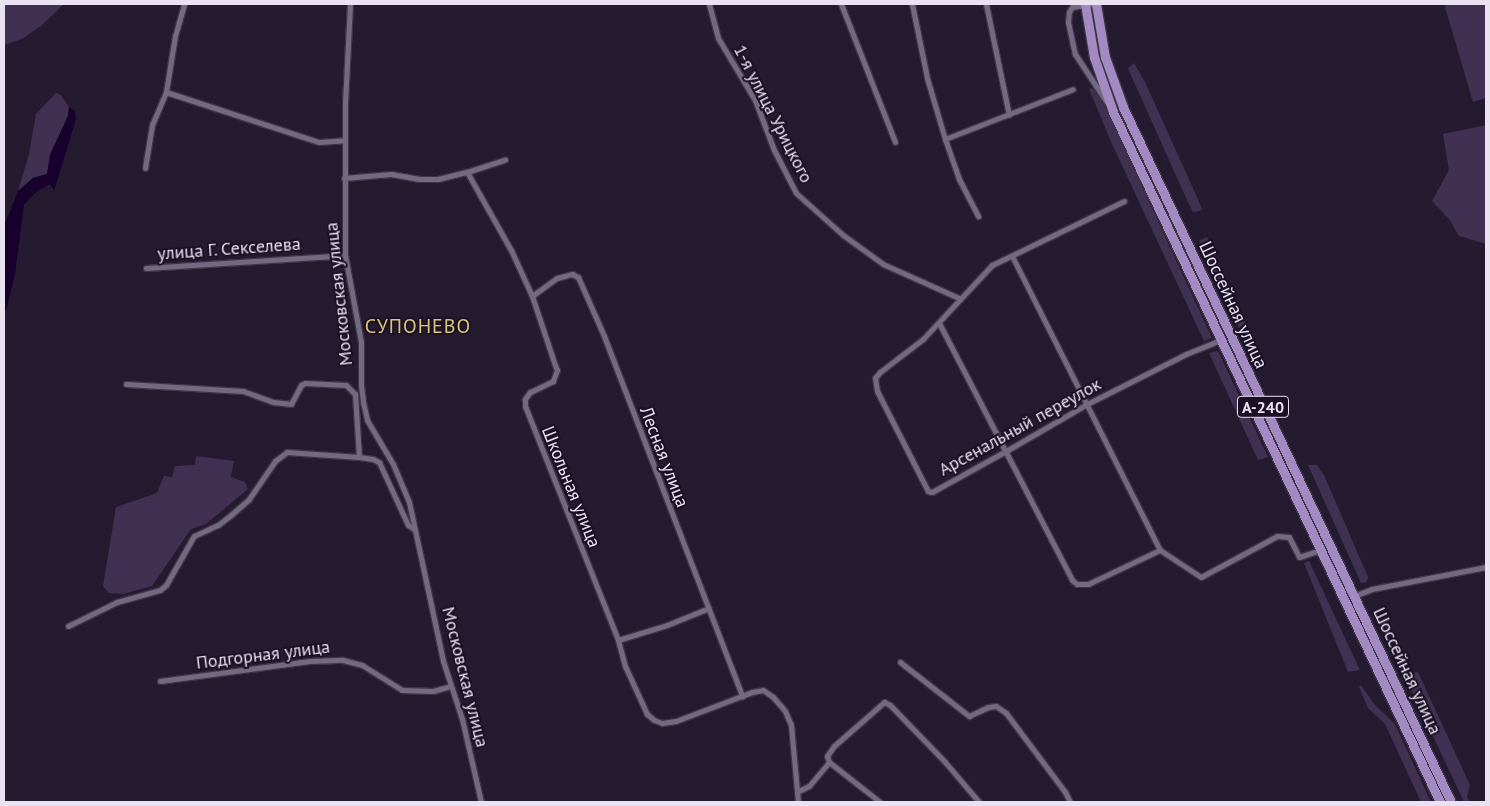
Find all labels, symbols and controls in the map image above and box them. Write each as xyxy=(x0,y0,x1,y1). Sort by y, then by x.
street label: 1-я улица Урицкого xyxy=(729,41,817,187)
street label: Московская улица xyxy=(321,221,357,367)
street label: улица Г. Секселева xyxy=(156,233,302,265)
street label: Шоссейная улица xyxy=(1194,238,1272,372)
district label: СУПОНЕВО xyxy=(364,314,472,338)
street label: Арсенальный переулок xyxy=(935,373,1105,481)
road number: А-240 xyxy=(1237,394,1289,421)
street label: Лесная улица xyxy=(635,404,693,510)
street label: Школьная улица xyxy=(537,423,605,551)
street label: Шоссейная улица xyxy=(1368,604,1446,738)
street label: Московская улица xyxy=(437,605,493,749)
street label: Подгорная улица xyxy=(195,636,331,674)

